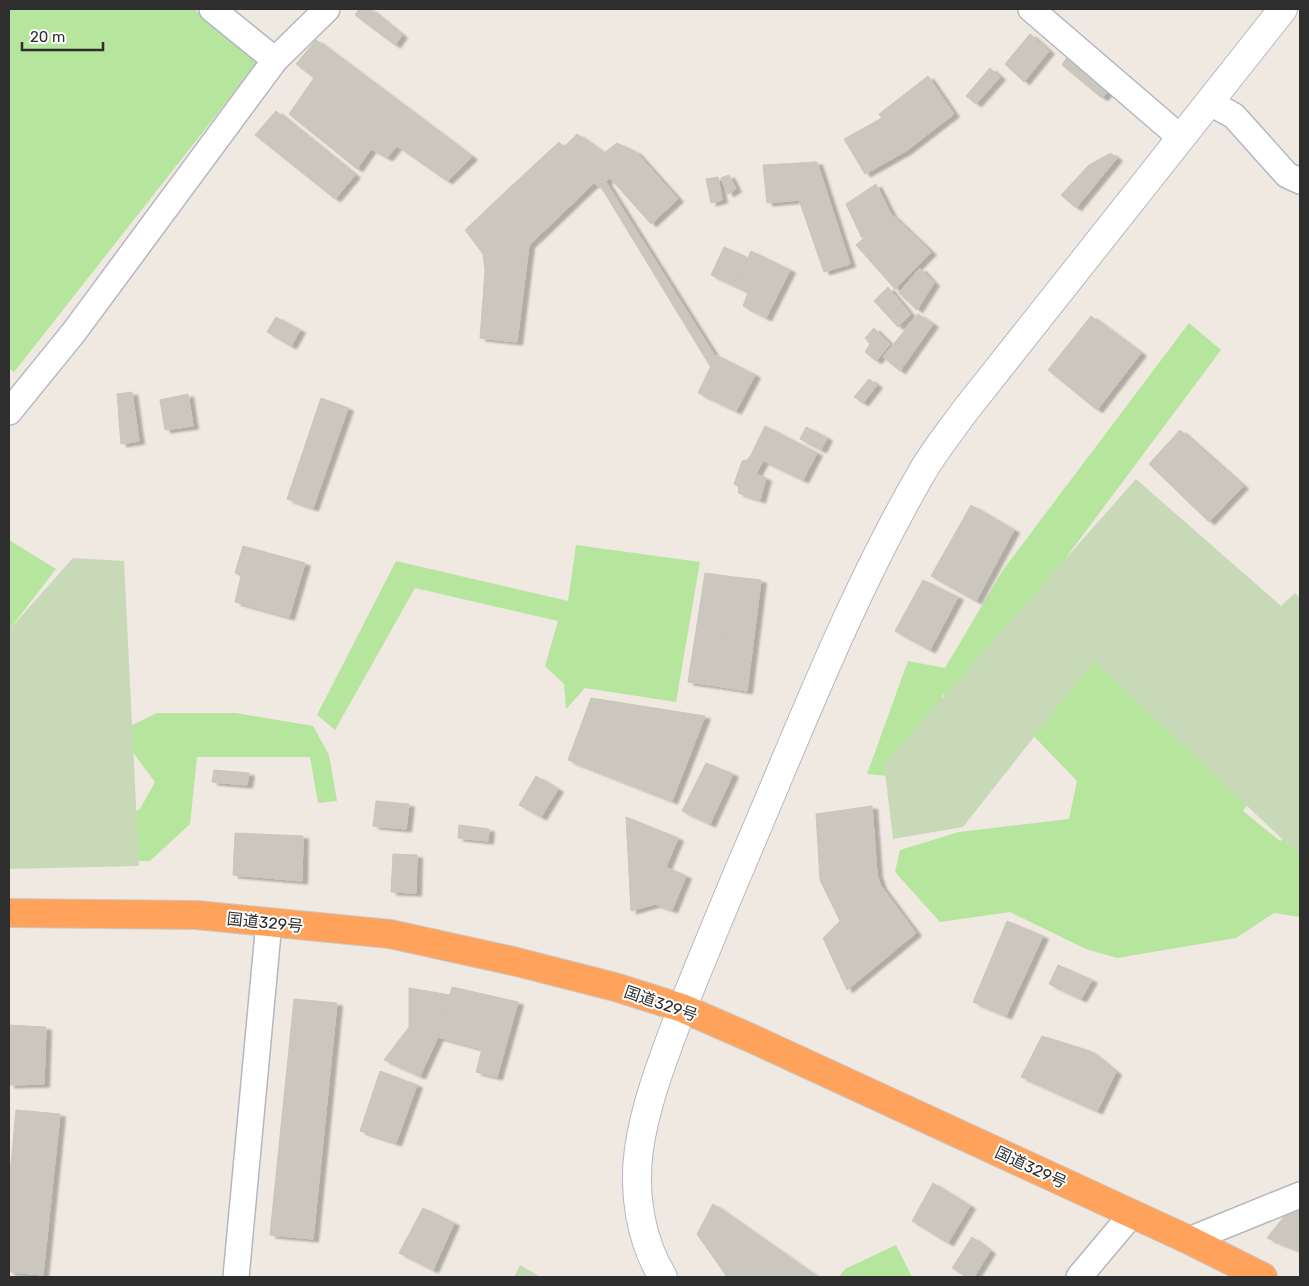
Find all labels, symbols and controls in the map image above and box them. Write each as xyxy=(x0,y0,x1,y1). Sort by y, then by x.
scale bar xyxy=(22,20,104,52)
text: 20 m xyxy=(30,28,65,46)
street label: 国道329号 xyxy=(226,909,304,936)
street label: 国道329号 xyxy=(622,982,700,1025)
street label: 国道329号 xyxy=(992,1143,1069,1192)

